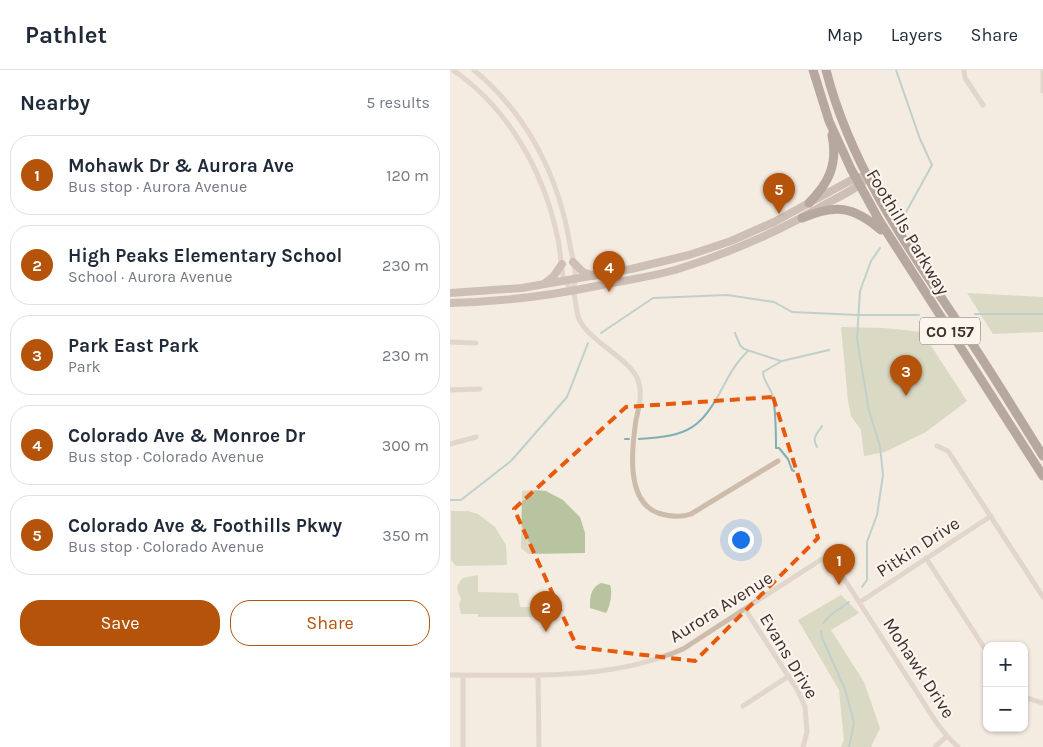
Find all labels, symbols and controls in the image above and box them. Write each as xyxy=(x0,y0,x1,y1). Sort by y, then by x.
text: Pathlet xyxy=(25,21,107,49)
text: Map xyxy=(827,24,863,46)
text: Layers xyxy=(891,24,943,46)
text: Share xyxy=(971,24,1018,46)
text: Nearby xyxy=(20,91,90,115)
text: 5 results xyxy=(366,93,430,112)
text: Mohawk Dr & Aurora Ave xyxy=(68,155,294,177)
street label: Foothills Parkway xyxy=(862,165,955,300)
text: 1 xyxy=(34,166,40,185)
text: 120 m xyxy=(386,166,429,185)
pin: 5 xyxy=(763,173,795,214)
text: Bus stop · Aurora Avenue xyxy=(68,177,247,196)
text: High Peaks Elementary School xyxy=(68,245,342,267)
pin: 4 xyxy=(593,251,625,292)
text: 2 xyxy=(32,256,42,275)
text: 230 m xyxy=(382,256,429,275)
text: School · Aurora Avenue xyxy=(68,267,232,286)
road number: CO 157 xyxy=(920,318,980,344)
text: Park East Park xyxy=(68,335,199,357)
text: 3 xyxy=(32,346,42,365)
text: 230 m xyxy=(382,346,429,365)
pin: 3 xyxy=(890,355,922,396)
text: Park xyxy=(68,357,100,376)
text: Colorado Ave & Monroe Dr xyxy=(68,425,305,447)
text: 4 xyxy=(32,436,42,455)
text: 300 m xyxy=(382,436,429,455)
text: Bus stop · Colorado Avenue xyxy=(68,447,264,466)
street label: Pitkin Drive xyxy=(872,512,964,582)
text: Colorado Ave & Foothills Pkwy xyxy=(68,515,342,537)
text: 5 xyxy=(32,526,42,545)
text: 350 m xyxy=(382,526,429,545)
your location xyxy=(728,527,754,553)
text: Bus stop · Colorado Avenue xyxy=(68,537,264,556)
pin: 1 xyxy=(823,544,855,585)
street label: Aurora Avenue xyxy=(665,567,777,647)
pin: 2 xyxy=(530,591,562,632)
button: Save xyxy=(20,600,220,646)
button: Share xyxy=(230,600,430,646)
street label: Evans Drive xyxy=(755,609,823,703)
street label: Mohawk Drive xyxy=(878,614,960,722)
map controls xyxy=(983,642,1028,732)
button: + xyxy=(983,642,1028,687)
button: − xyxy=(983,687,1028,732)

